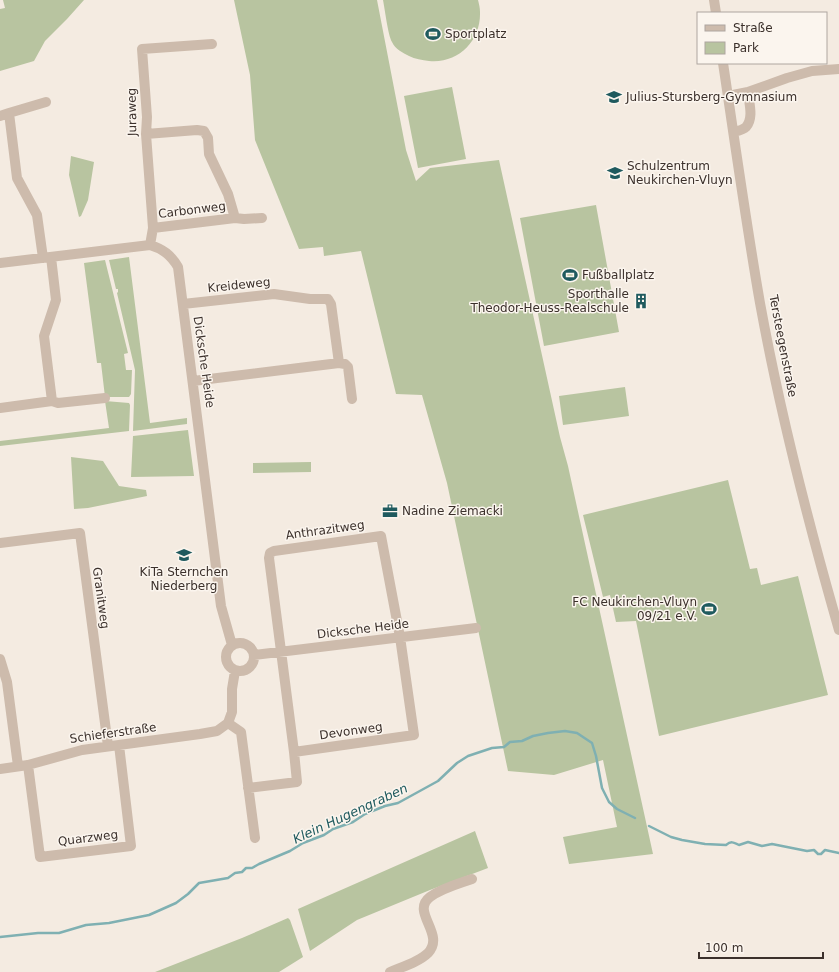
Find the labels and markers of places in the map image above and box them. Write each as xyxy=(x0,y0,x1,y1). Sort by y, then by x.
sports icon: Sportplatz xyxy=(424,25,442,43)
place label: Sportplatz xyxy=(445,27,507,41)
school or university icon: Julius-Stursberg-Gymnasium xyxy=(605,88,623,106)
place label: Julius-Stursberg-Gymnasium xyxy=(625,90,797,104)
place label: Schulzentrum Neukirchen-Vluyn xyxy=(627,159,733,187)
school or university icon: Schulzentrum Neukirchen-Vluyn xyxy=(606,164,624,182)
sports icon: Fußballplatz xyxy=(561,266,579,284)
place label: Fußballplatz xyxy=(582,268,654,282)
place label: Sporthalle Theodor-Heuss-Realschule xyxy=(469,287,629,315)
building icon: Sporthalle Theodor-Heuss-Realschule xyxy=(632,292,650,310)
office icon: Nadine Ziemacki xyxy=(381,502,399,520)
place label: Nadine Ziemacki xyxy=(402,504,503,518)
school or university icon: KiTa Sternchen Niederberg xyxy=(175,546,193,564)
place label: KiTa Sternchen Niederberg xyxy=(140,565,228,593)
place label: FC Neukirchen-Vluyn 09/21 e.V. xyxy=(572,595,697,623)
sports icon: FC Neukirchen-Vluyn 09/21 e.V. xyxy=(700,600,718,618)

